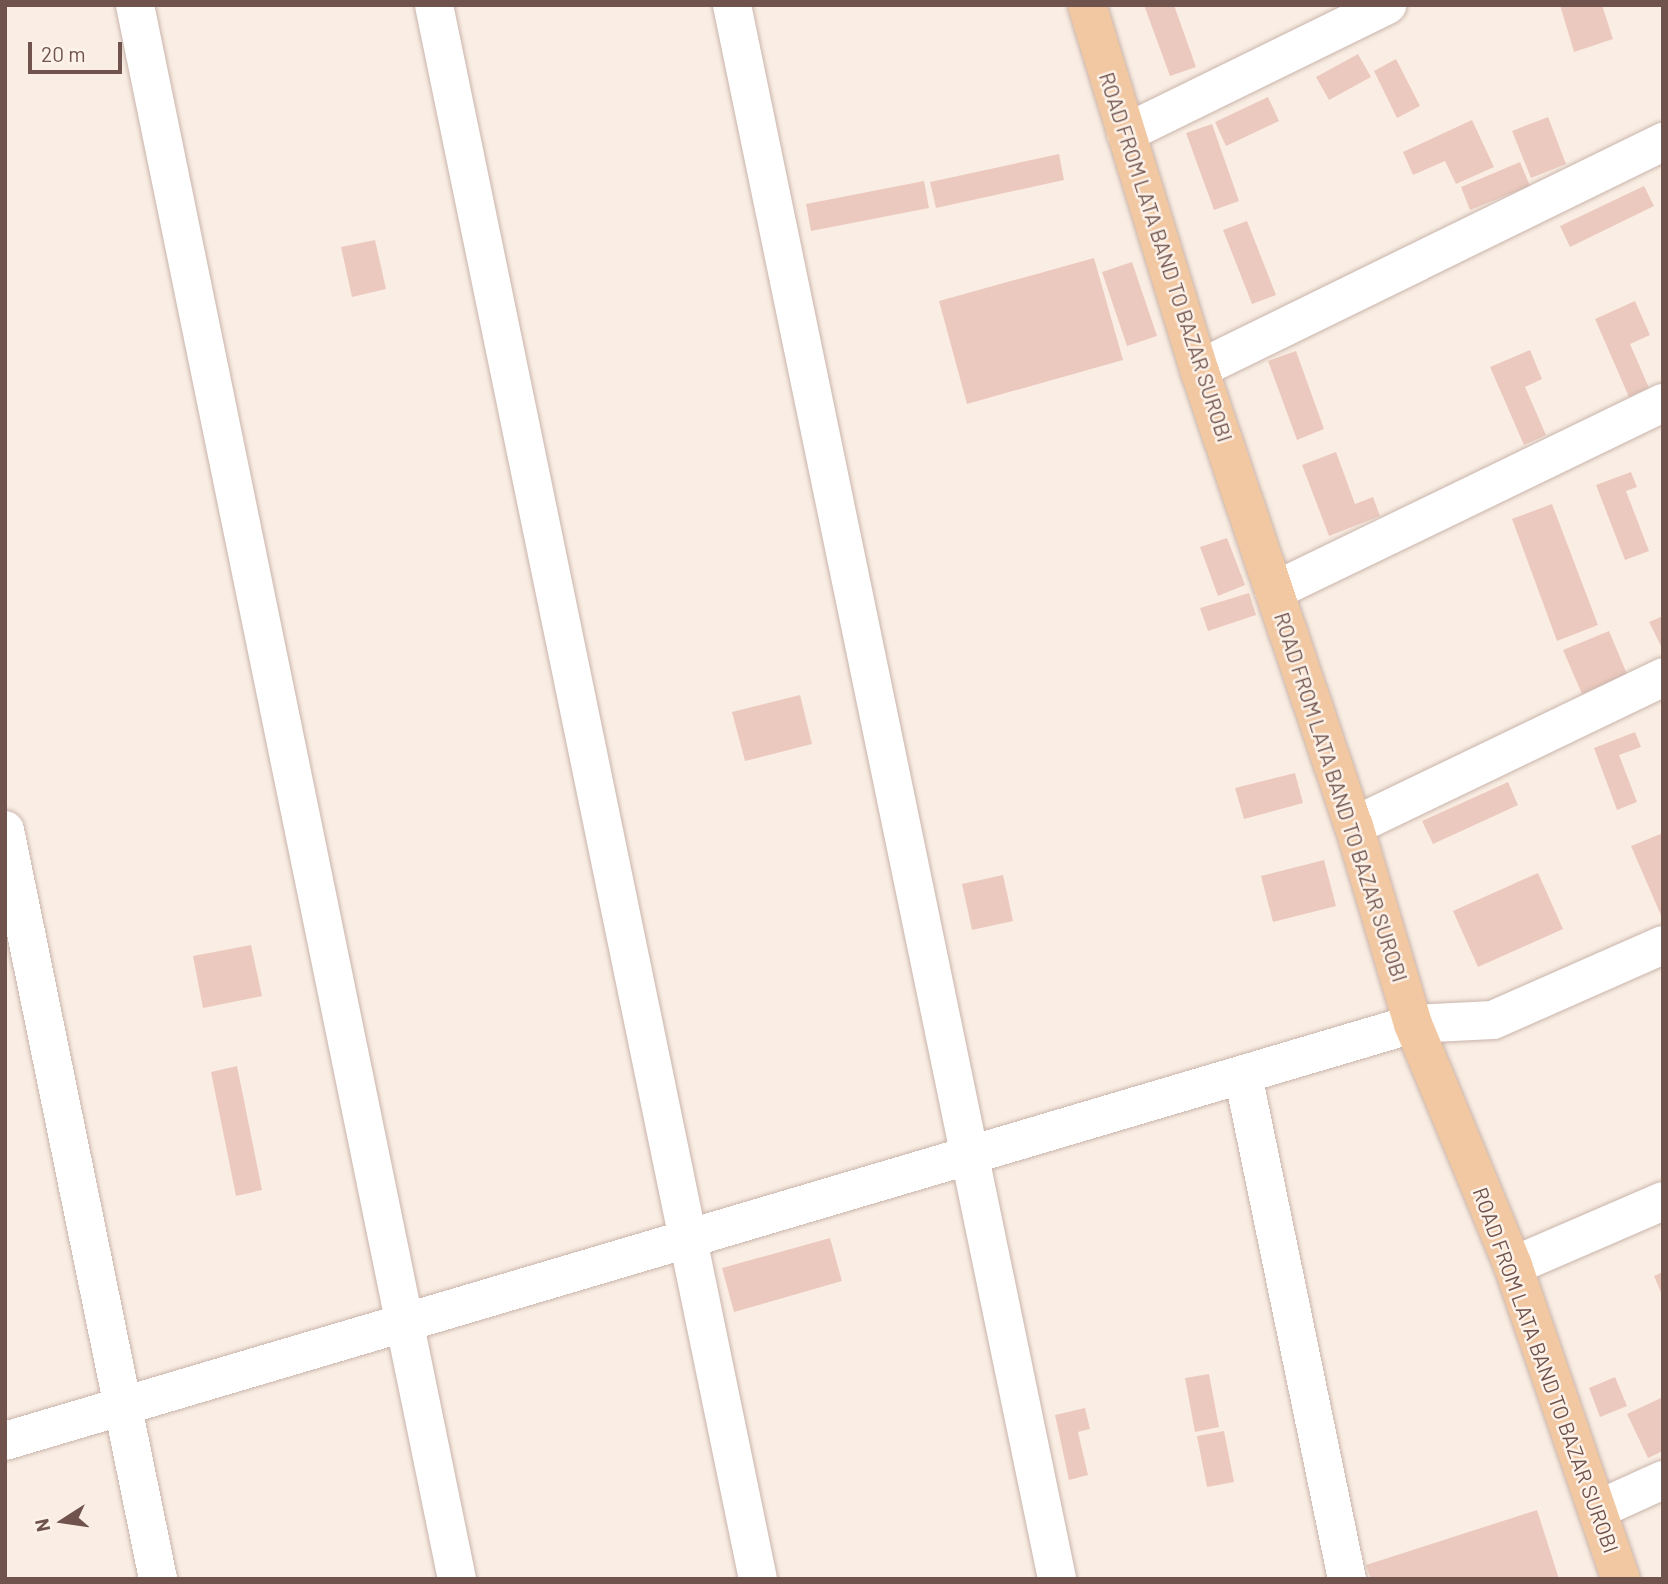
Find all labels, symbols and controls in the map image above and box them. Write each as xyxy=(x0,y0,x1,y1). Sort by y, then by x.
scale bar xyxy=(32,28,126,72)
text: 20 m xyxy=(41,41,86,66)
street label: ROAD FROM LATA BAND TO BAZAR SUROBI xyxy=(1094,69,1238,445)
street label: ROAD FROM LATA BAND TO BAZAR SUROBI xyxy=(1269,609,1413,985)
street label: ROAD FROM LATA BAND TO BAZAR SUROBI xyxy=(1468,1184,1624,1556)
north arrow xyxy=(28,1486,98,1556)
text: N xyxy=(29,1517,55,1534)

